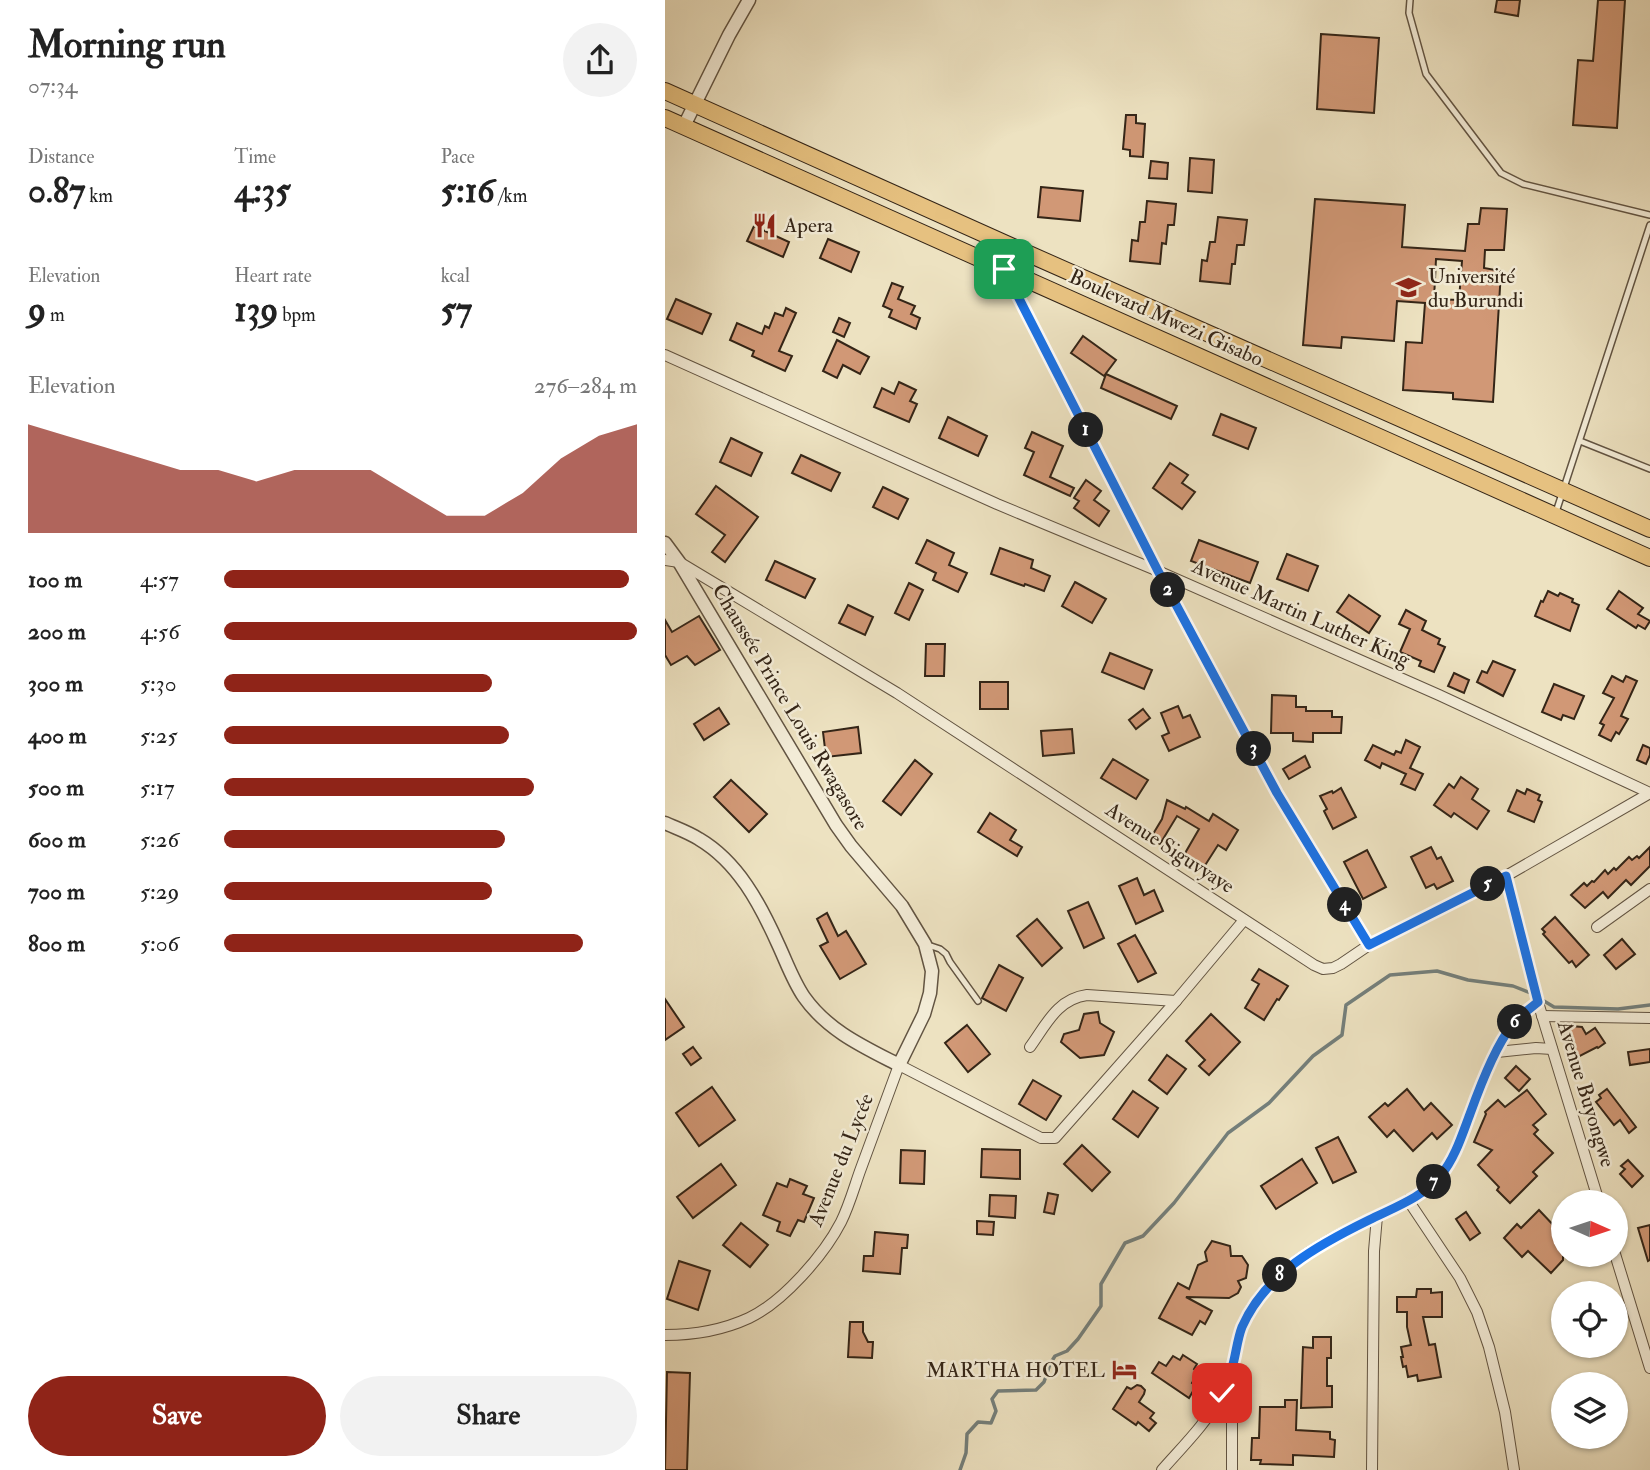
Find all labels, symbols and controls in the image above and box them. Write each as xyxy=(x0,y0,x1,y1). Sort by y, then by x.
text: Morning run xyxy=(28,21,226,69)
button: share xyxy=(563,23,637,97)
text: 07:34 xyxy=(28,71,77,100)
text: Distance xyxy=(28,145,94,169)
text: Time xyxy=(234,145,276,169)
text: Pace xyxy=(441,145,475,169)
text: 0.87 xyxy=(28,169,85,213)
text: 4:35 xyxy=(234,169,291,213)
text: 5:16 xyxy=(441,169,495,213)
text: km xyxy=(85,184,113,208)
text: /km xyxy=(495,184,527,208)
restaurant icon: Apera xyxy=(750,211,778,239)
place label: Apera xyxy=(783,212,834,239)
pin xyxy=(974,239,1034,299)
icon: arrive xyxy=(985,250,1023,288)
street label: Boulevard Mwezi Gisabo xyxy=(1065,263,1267,373)
place label: Université du Burundi xyxy=(1428,263,1524,314)
text: Elevation xyxy=(28,264,100,288)
text: Heart rate xyxy=(234,264,312,288)
text: kcal xyxy=(441,264,470,288)
school or university icon: Université du Burundi xyxy=(1394,274,1422,302)
text: 9 xyxy=(28,288,46,332)
text: 139 xyxy=(234,288,278,332)
text: 57 xyxy=(441,288,472,332)
text: m xyxy=(46,303,65,327)
text: bpm xyxy=(278,303,316,327)
text: Elevation xyxy=(28,371,116,400)
text: 276–284 m xyxy=(534,371,637,400)
pin: 1 xyxy=(1069,412,1103,448)
text: 1 xyxy=(1082,417,1089,441)
street label: Avenue Martin Luther King xyxy=(1187,552,1415,674)
text: 100 m xyxy=(28,565,82,594)
text: 4:57 xyxy=(140,565,179,594)
pin: 2 xyxy=(1151,572,1185,608)
text: 2 xyxy=(1163,577,1172,601)
street label: Chaussée Prince Louis Rwagasore xyxy=(706,579,874,835)
text: 200 m xyxy=(28,617,86,646)
text: 4:56 xyxy=(140,617,180,646)
text: 300 m xyxy=(28,669,83,698)
text: 5:30 xyxy=(140,669,176,698)
text: 400 m xyxy=(28,721,87,750)
text: 5:25 xyxy=(140,721,178,750)
pin: 3 xyxy=(1237,732,1271,766)
text: 3 xyxy=(1250,736,1257,760)
text: 500 m xyxy=(28,773,84,802)
text: 5:17 xyxy=(140,773,175,802)
street label: Avenue Siguvyaye xyxy=(1100,796,1240,900)
text: 600 m xyxy=(28,825,86,854)
text: 5:26 xyxy=(140,825,179,854)
pin: 5 xyxy=(1471,866,1505,902)
text: 5 xyxy=(1483,871,1492,895)
text: 700 m xyxy=(28,877,85,906)
text: 5:29 xyxy=(140,877,179,906)
pin: 4 xyxy=(1327,888,1363,922)
text: 4 xyxy=(1339,892,1350,916)
text: 800 m xyxy=(28,929,85,958)
text: 5:06 xyxy=(140,929,179,958)
pin: 6 xyxy=(1497,1004,1533,1040)
text: 6 xyxy=(1510,1009,1519,1033)
street label: Avenue Buyongwe xyxy=(1551,1017,1621,1171)
street label: Avenue du Lycée xyxy=(802,1089,880,1231)
pin: 7 xyxy=(1417,1164,1451,1200)
text: 7 xyxy=(1429,1169,1438,1193)
north arrow xyxy=(1551,1190,1627,1267)
map controls xyxy=(1551,1190,1628,1449)
pin: 8 xyxy=(1263,1258,1297,1292)
text: 8 xyxy=(1275,1262,1284,1286)
button: locate xyxy=(1551,1281,1628,1358)
hotel icon: MARTHA HOTEL xyxy=(1111,1356,1139,1384)
place label: MARTHA HOTEL xyxy=(926,1357,1105,1384)
pin xyxy=(1192,1363,1252,1423)
button: layers xyxy=(1551,1372,1628,1449)
icon: check xyxy=(1203,1374,1241,1412)
button: Save xyxy=(28,1376,326,1456)
button: Share xyxy=(340,1376,637,1456)

